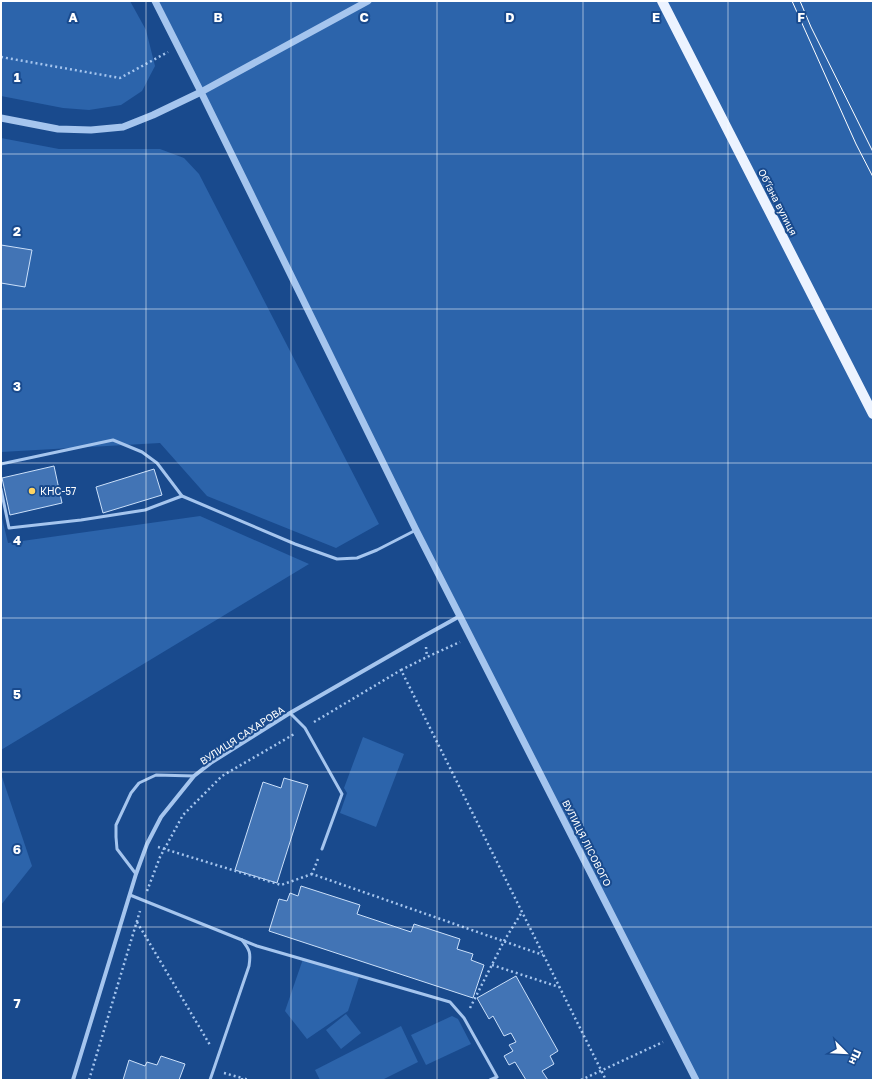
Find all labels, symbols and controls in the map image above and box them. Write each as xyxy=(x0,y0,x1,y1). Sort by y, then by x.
text: A xyxy=(68,9,78,25)
text: B xyxy=(213,9,223,25)
text: C xyxy=(359,9,369,25)
text: D xyxy=(505,9,515,25)
text: E xyxy=(652,9,660,25)
text: F xyxy=(797,9,805,25)
text: 1 xyxy=(14,69,21,85)
street label: Обʼїзна вулиця xyxy=(756,167,800,237)
text: 2 xyxy=(13,223,21,239)
text: 3 xyxy=(13,378,21,394)
place label: КНС-57 xyxy=(40,485,76,497)
marker: КНС-57 xyxy=(27,486,37,496)
text: 4 xyxy=(13,532,21,548)
text: 5 xyxy=(13,686,21,702)
street label: ВУЛИЦЯ САХАРОВА xyxy=(197,703,287,767)
street label: ВУЛИЦЯ ЛІСОВОГО xyxy=(560,798,614,888)
text: 6 xyxy=(13,841,21,857)
text: 7 xyxy=(13,995,21,1011)
north arrow xyxy=(826,1033,866,1073)
text: Пн xyxy=(846,1048,865,1067)

